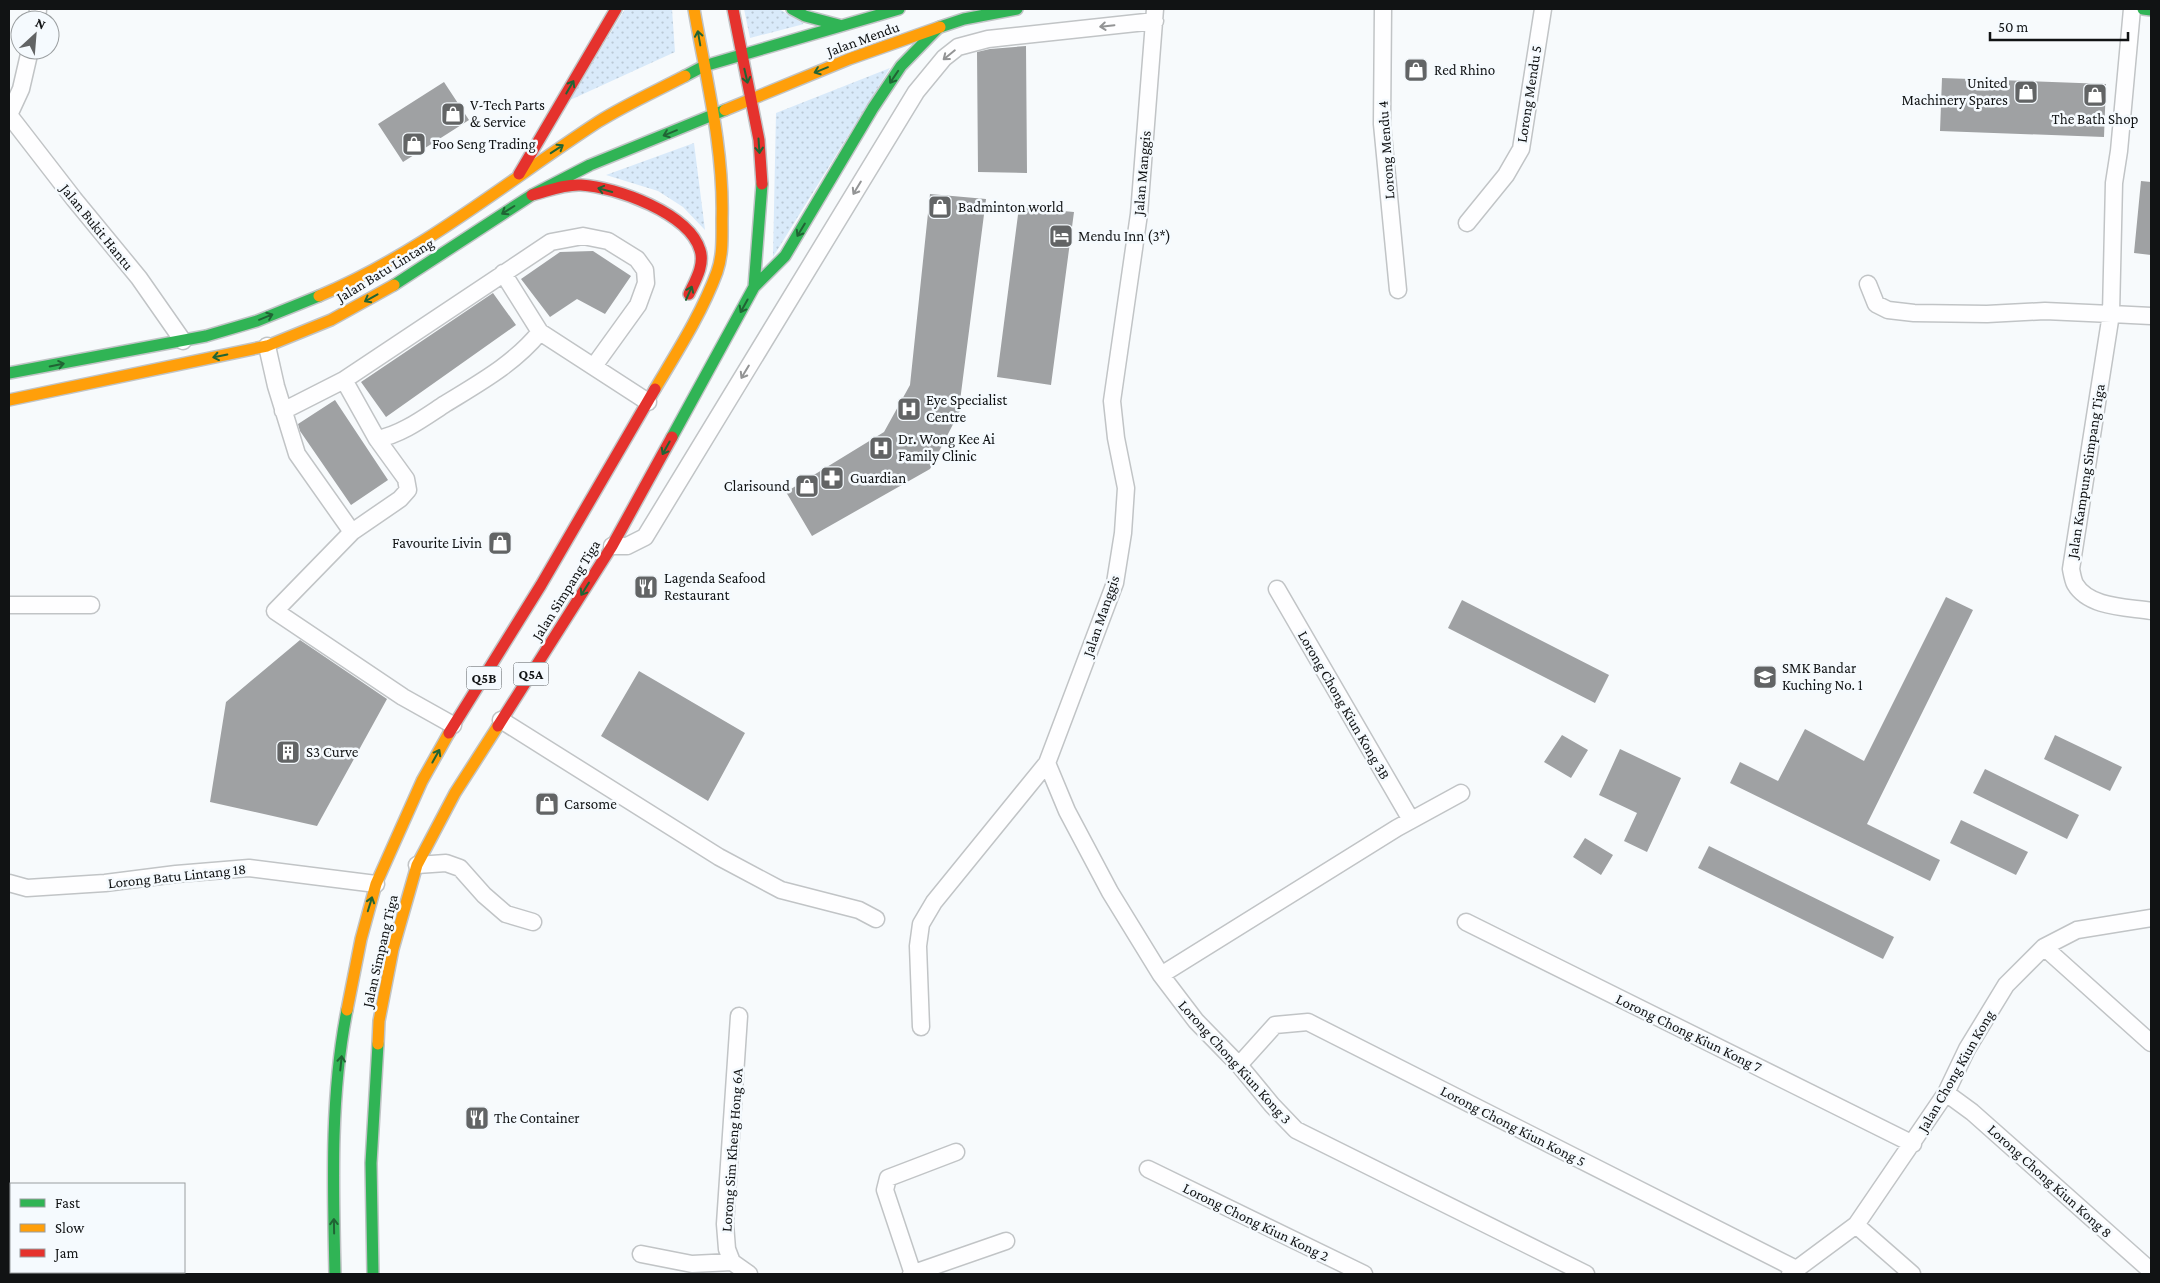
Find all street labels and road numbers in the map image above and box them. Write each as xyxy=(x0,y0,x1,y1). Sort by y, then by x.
street label: Jalan Mendu xyxy=(823,18,902,61)
street label: Lorong Mendu 5 xyxy=(1513,44,1546,144)
street label: Lorong Mendu 4 xyxy=(1375,100,1398,200)
street label: Jalan Manggis xyxy=(1130,130,1155,218)
street label: Jalan Bukit Hantu xyxy=(55,179,137,274)
street label: Jalan Batu Lintang xyxy=(332,235,437,307)
street label: Jalan Kampung Simpang Tiga xyxy=(2064,382,2109,562)
street label: Jalan Simpang Tiga xyxy=(528,537,604,645)
street label: Jalan Manggis xyxy=(1079,573,1123,661)
street label: Lorong Chong Kiun Kong 3B xyxy=(1294,628,1393,783)
road number: Q5A xyxy=(514,662,548,686)
road number: Q5B xyxy=(466,666,502,690)
street label: Lorong Batu Lintang 18 xyxy=(107,861,247,892)
street label: Jalan Simpang Tiga xyxy=(359,893,402,1011)
street label: Lorong Chong Kiun Kong 7 xyxy=(1613,991,1765,1076)
street label: Lorong Chong Kiun Kong 3 xyxy=(1175,997,1295,1128)
street label: Jalan Chong Kiun Kong xyxy=(1914,1007,1998,1137)
street label: Lorong Sim Kheng Hong 6A xyxy=(718,1067,747,1232)
street label: Lorong Chong Kiun Kong 5 xyxy=(1437,1082,1588,1170)
street label: Lorong Chong Kiun Kong 8 xyxy=(1984,1121,2115,1242)
street label: Lorong Chong Kiun Kong 2 xyxy=(1180,1180,1332,1265)

